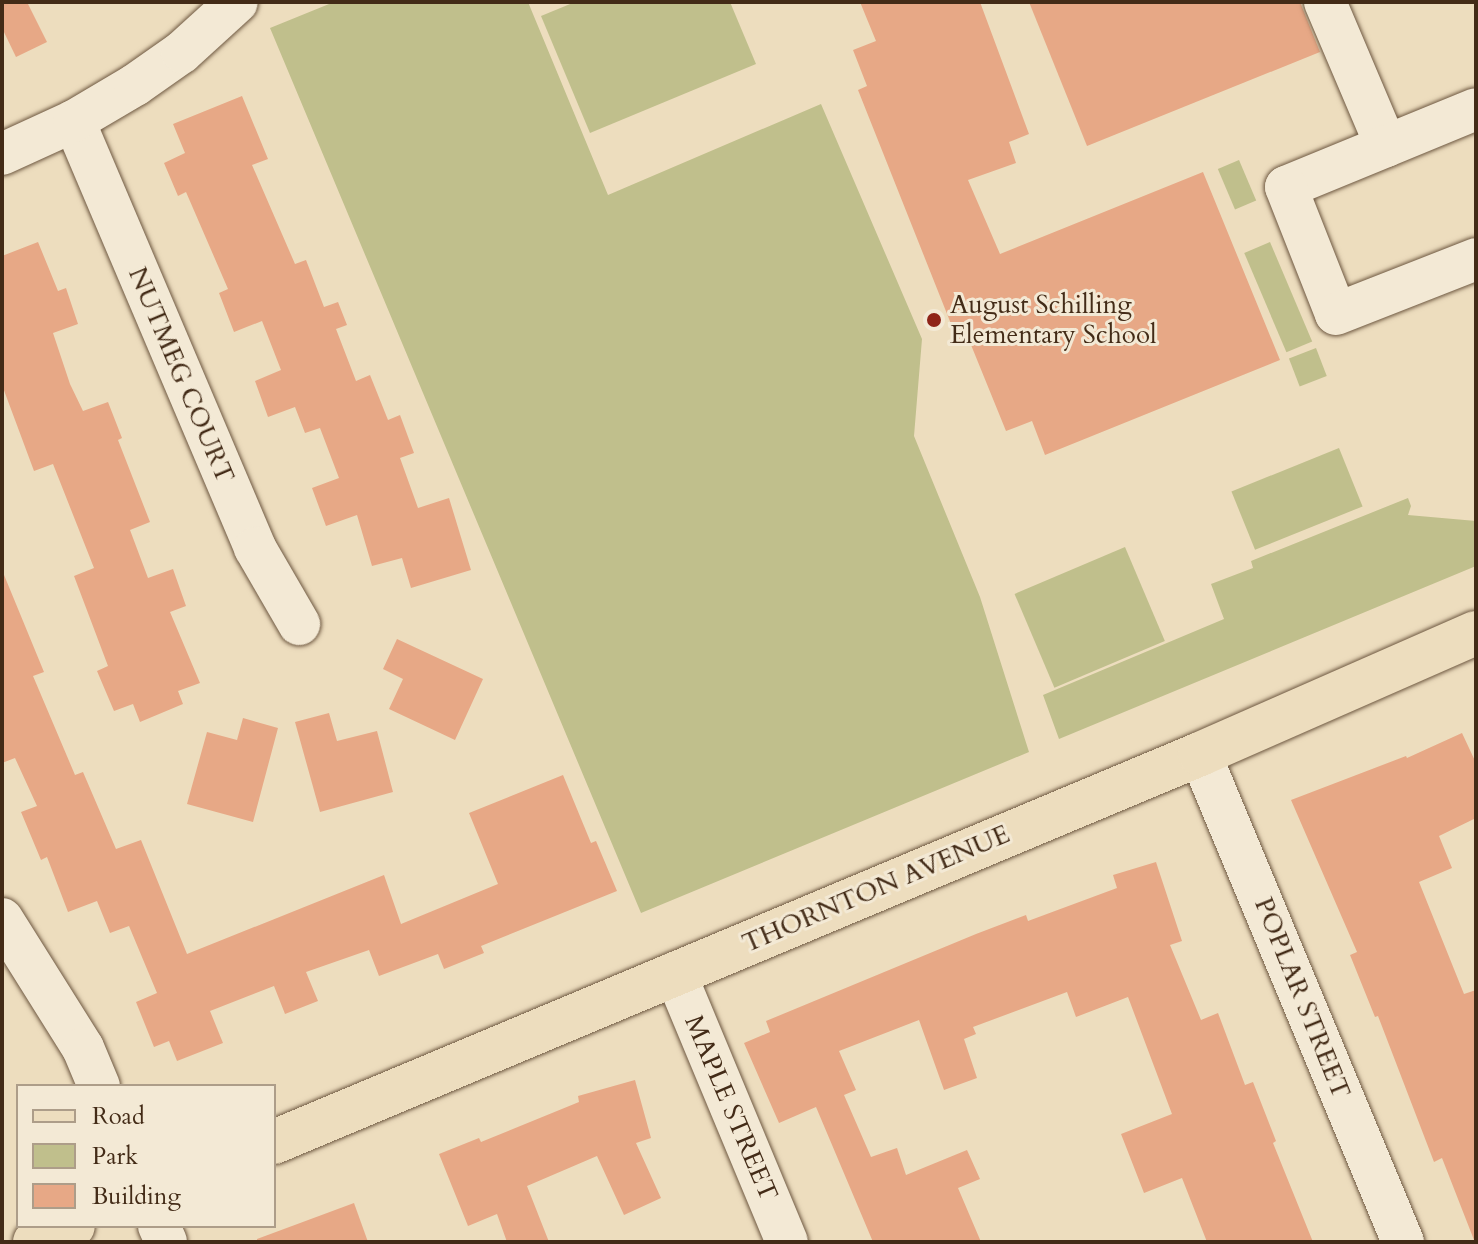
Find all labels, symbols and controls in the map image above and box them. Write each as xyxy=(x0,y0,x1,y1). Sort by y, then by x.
street label: NUTMEG COURT xyxy=(121,262,241,488)
place label: August Schilling Elementary School xyxy=(950,289,1157,350)
marker: August Schilling Elementary School xyxy=(925,311,943,329)
street label: THORNTON AVENUE xyxy=(738,819,1014,959)
street label: POPLAR STREET xyxy=(1248,893,1356,1103)
street label: MAPLE STREET xyxy=(678,1011,784,1205)
legend xyxy=(16,1084,276,1228)
text: Road xyxy=(92,1100,145,1133)
text: Park xyxy=(92,1140,138,1173)
text: Building xyxy=(92,1180,181,1213)

